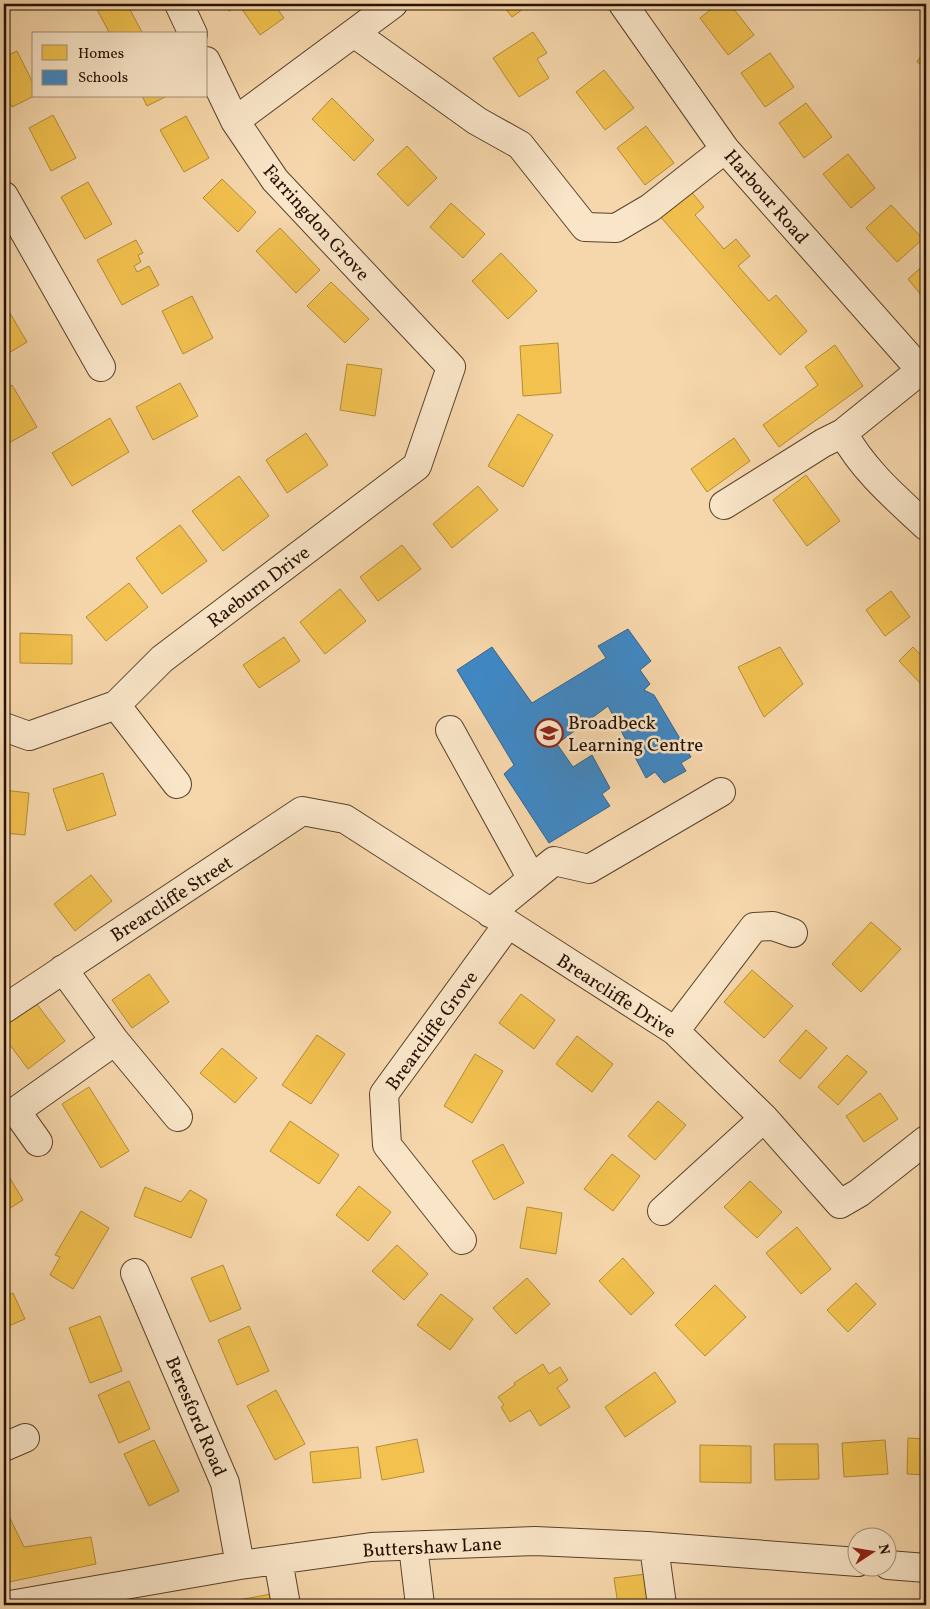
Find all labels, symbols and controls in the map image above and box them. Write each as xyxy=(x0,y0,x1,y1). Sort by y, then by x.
legend xyxy=(32,32,208,98)
text: Homes xyxy=(78,44,124,65)
text: Schools xyxy=(78,68,128,89)
street label: Harbour Road xyxy=(717,144,814,250)
street label: Farringdon Grove xyxy=(256,159,375,287)
street label: Raeburn Drive xyxy=(203,540,316,635)
place label: Broadbeck Learning Centre xyxy=(568,711,703,759)
school or university icon: Broadbeck Learning Centre xyxy=(534,718,564,748)
street label: Brearcliffe Street xyxy=(106,850,239,949)
street label: Brearcliffe Drive xyxy=(551,948,681,1045)
street label: Brearcliffe Grove xyxy=(380,966,485,1096)
street label: Beresford Road xyxy=(158,1353,232,1481)
north arrow xyxy=(848,1526,898,1576)
street label: Buttershaw Lane xyxy=(362,1531,502,1565)
text: N xyxy=(873,1543,894,1557)

